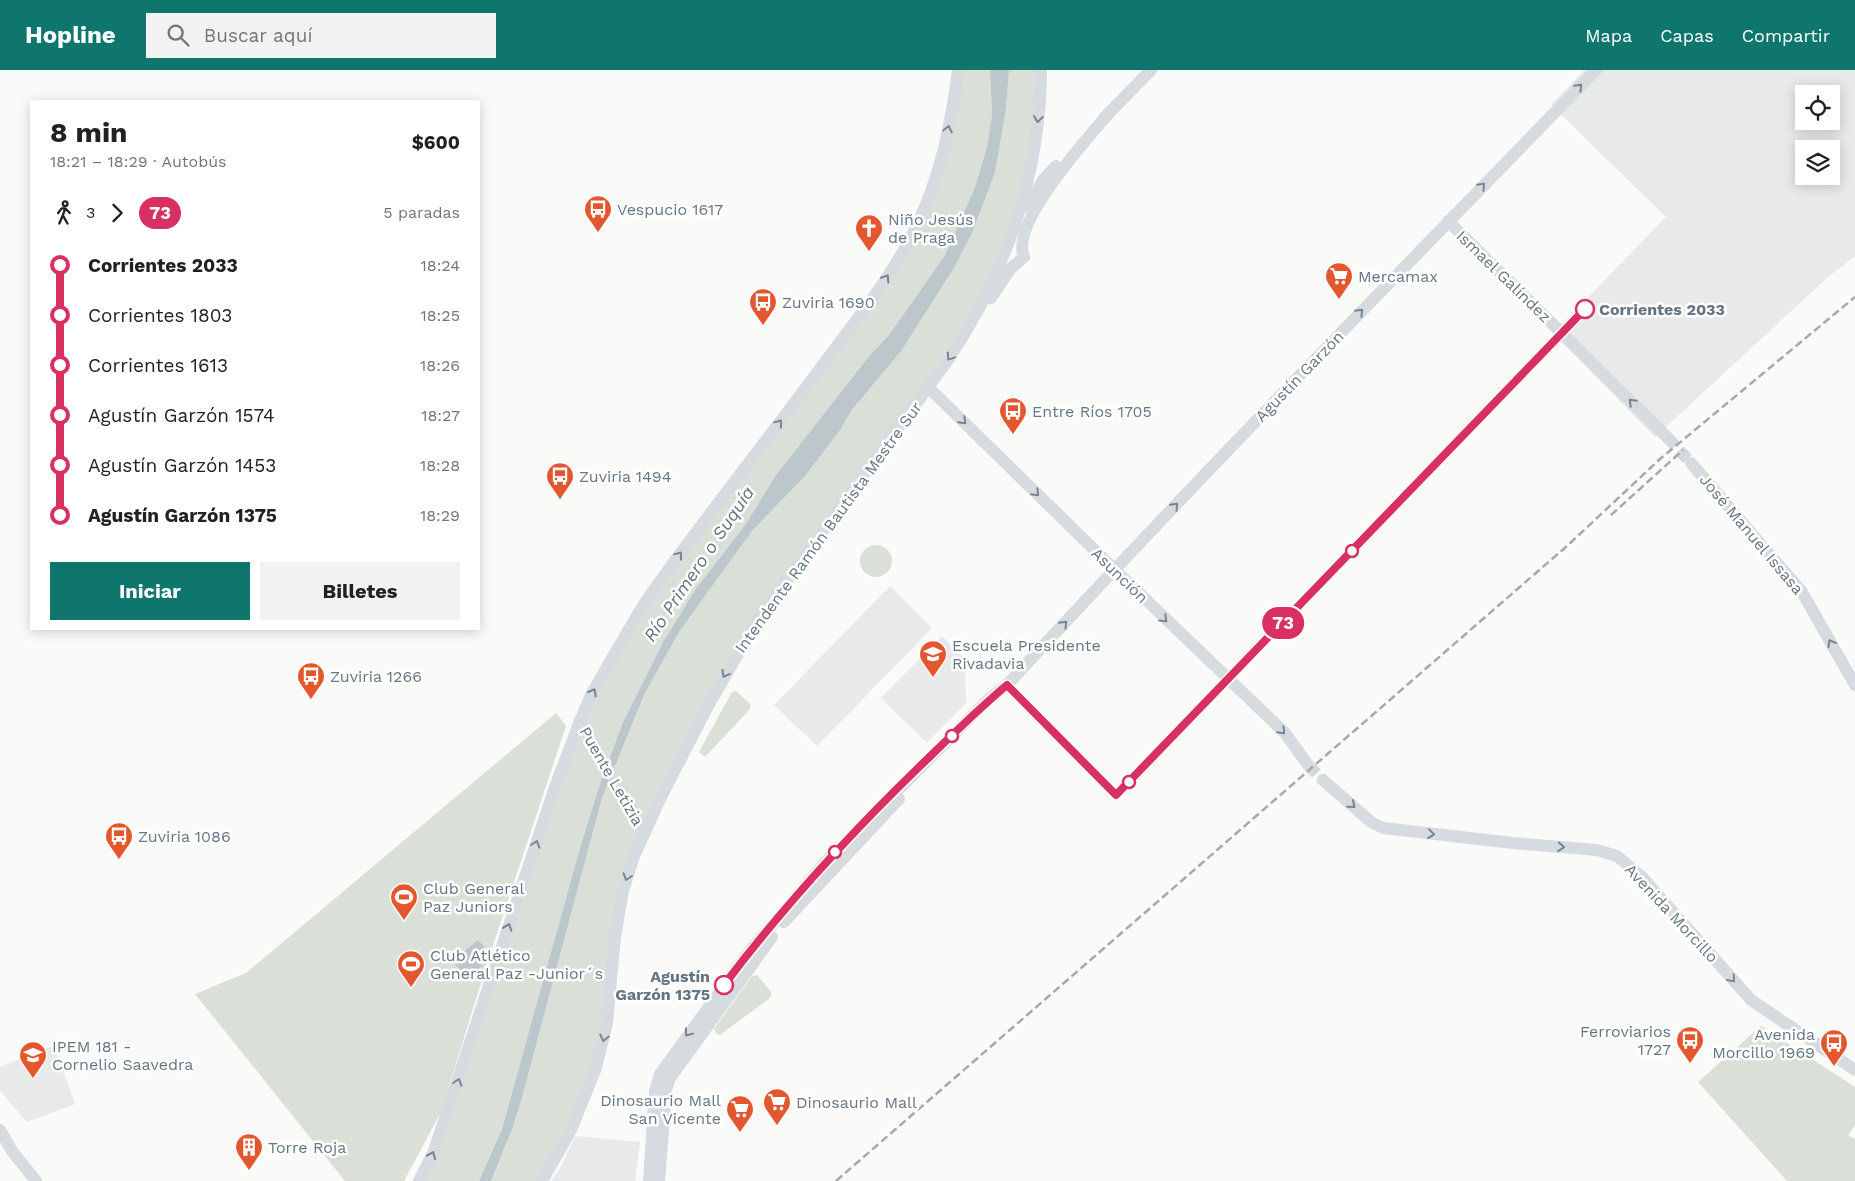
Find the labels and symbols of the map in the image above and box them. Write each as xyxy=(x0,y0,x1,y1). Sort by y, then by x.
one-way arrow xyxy=(1573,84,1582,93)
one-way arrow xyxy=(1033,115,1044,123)
one-way arrow xyxy=(943,125,953,134)
one-way arrow xyxy=(1476,183,1485,192)
bus stop icon: Vespucio 1617 xyxy=(583,194,613,233)
place label: Vespucio 1617 xyxy=(617,200,723,219)
place label: Niño Jesús de Praga xyxy=(888,210,973,247)
church icon: Niño Jesús de Praga xyxy=(854,213,884,252)
street label: Ismael Galíndez xyxy=(1453,227,1555,326)
supermarket icon: Mercamax xyxy=(1324,261,1354,300)
place label: Mercamax xyxy=(1358,267,1438,286)
one-way arrow xyxy=(880,274,889,284)
bus stop icon: Zuviria 1690 xyxy=(748,287,778,326)
place label: Zuviria 1690 xyxy=(782,293,875,312)
marker: Corrientes 2033 xyxy=(1575,299,1595,319)
place label: Corrientes 2033 xyxy=(1599,300,1725,319)
one-way arrow xyxy=(1354,309,1363,318)
street label: Agustín Garzón xyxy=(1251,327,1347,426)
one-way arrow xyxy=(947,351,956,361)
bus stop icon: Entre Ríos 1705 xyxy=(998,396,1028,435)
street label: Intendente Ramón Bautista Mestre Sur xyxy=(731,398,926,657)
one-way arrow xyxy=(1629,399,1638,408)
place label: Entre Ríos 1705 xyxy=(1032,402,1152,421)
one-way arrow xyxy=(957,416,966,425)
one-way arrow xyxy=(774,420,782,429)
bus stop icon: Zuviria 1494 xyxy=(545,461,575,500)
place label: Zuviria 1494 xyxy=(579,467,672,486)
street label: José Manuel Issasa xyxy=(1696,470,1807,598)
water label: Río Primero o Suquía xyxy=(639,482,758,645)
one-way arrow xyxy=(1030,487,1039,496)
one-way arrow xyxy=(1169,502,1178,511)
street label: Asunción xyxy=(1087,544,1152,607)
unlabelled marker xyxy=(1345,544,1359,558)
one-way arrow xyxy=(673,551,682,561)
line badge: 73 xyxy=(1260,607,1306,639)
one-way arrow xyxy=(1159,613,1168,622)
one-way arrow xyxy=(1058,620,1067,629)
place label: Escuela Presidente Rivadavia xyxy=(952,636,1101,673)
school or university icon: Escuela Presidente Rivadavia xyxy=(918,639,948,678)
one-way arrow xyxy=(1827,639,1837,648)
bus stop icon: Zuviria 1266 xyxy=(296,661,326,700)
place label: Zuviria 1266 xyxy=(330,667,422,686)
one-way arrow xyxy=(721,669,731,678)
one-way arrow xyxy=(587,688,597,697)
street label: Puente Letizia xyxy=(576,723,648,829)
one-way arrow xyxy=(1276,725,1285,734)
unlabelled marker xyxy=(945,729,959,743)
unlabelled marker xyxy=(1122,775,1136,789)
one-way arrow xyxy=(1346,800,1355,808)
bus stop icon: Zuviria 1086 xyxy=(104,821,134,860)
place label: Zuviria 1086 xyxy=(138,827,231,846)
one-way arrow xyxy=(1428,828,1436,839)
one-way arrow xyxy=(530,840,540,849)
one-way arrow xyxy=(1558,842,1566,853)
unlabelled marker xyxy=(828,845,842,859)
street label: Avenida Morcillo xyxy=(1621,860,1722,967)
one-way arrow xyxy=(623,873,633,881)
place label: Club General Paz Juniors xyxy=(423,879,525,916)
sports icon: Club General Paz Juniors xyxy=(389,882,419,921)
one-way arrow xyxy=(502,923,512,932)
place label: Club Atlético General Paz -Junior´s xyxy=(430,946,603,983)
sports icon: Club Atlético General Paz -Junior´s xyxy=(396,949,426,988)
place label: Agustín Garzón 1375 xyxy=(615,967,710,1004)
one-way arrow xyxy=(1727,973,1736,982)
marker: Agustín Garzón 1375 xyxy=(714,975,734,995)
place label: Ferroviarios 1727 xyxy=(1580,1022,1671,1059)
bus stop icon: Ferroviarios 1727 xyxy=(1675,1025,1705,1064)
place label: Avenida Morcillo 1969 xyxy=(1712,1025,1815,1062)
one-way arrow xyxy=(685,1027,694,1037)
bus stop icon: Avenida Morcillo 1969 xyxy=(1819,1028,1849,1067)
one-way arrow xyxy=(599,1033,610,1042)
place label: IPEM 181 - Cornelio Saavedra xyxy=(52,1037,193,1074)
school or university icon: IPEM 181 - Cornelio Saavedra xyxy=(18,1040,48,1079)
one-way arrow xyxy=(452,1078,462,1086)
supermarket icon: Dinosaurio Mall xyxy=(762,1087,792,1126)
place label: Dinosaurio Mall San Vicente xyxy=(600,1091,721,1128)
place label: Dinosaurio Mall xyxy=(796,1093,917,1112)
supermarket icon: Dinosaurio Mall San Vicente xyxy=(725,1094,755,1133)
building icon: Torre Roja xyxy=(234,1132,264,1171)
place label: Torre Roja xyxy=(268,1138,346,1157)
one-way arrow xyxy=(426,1151,437,1160)

